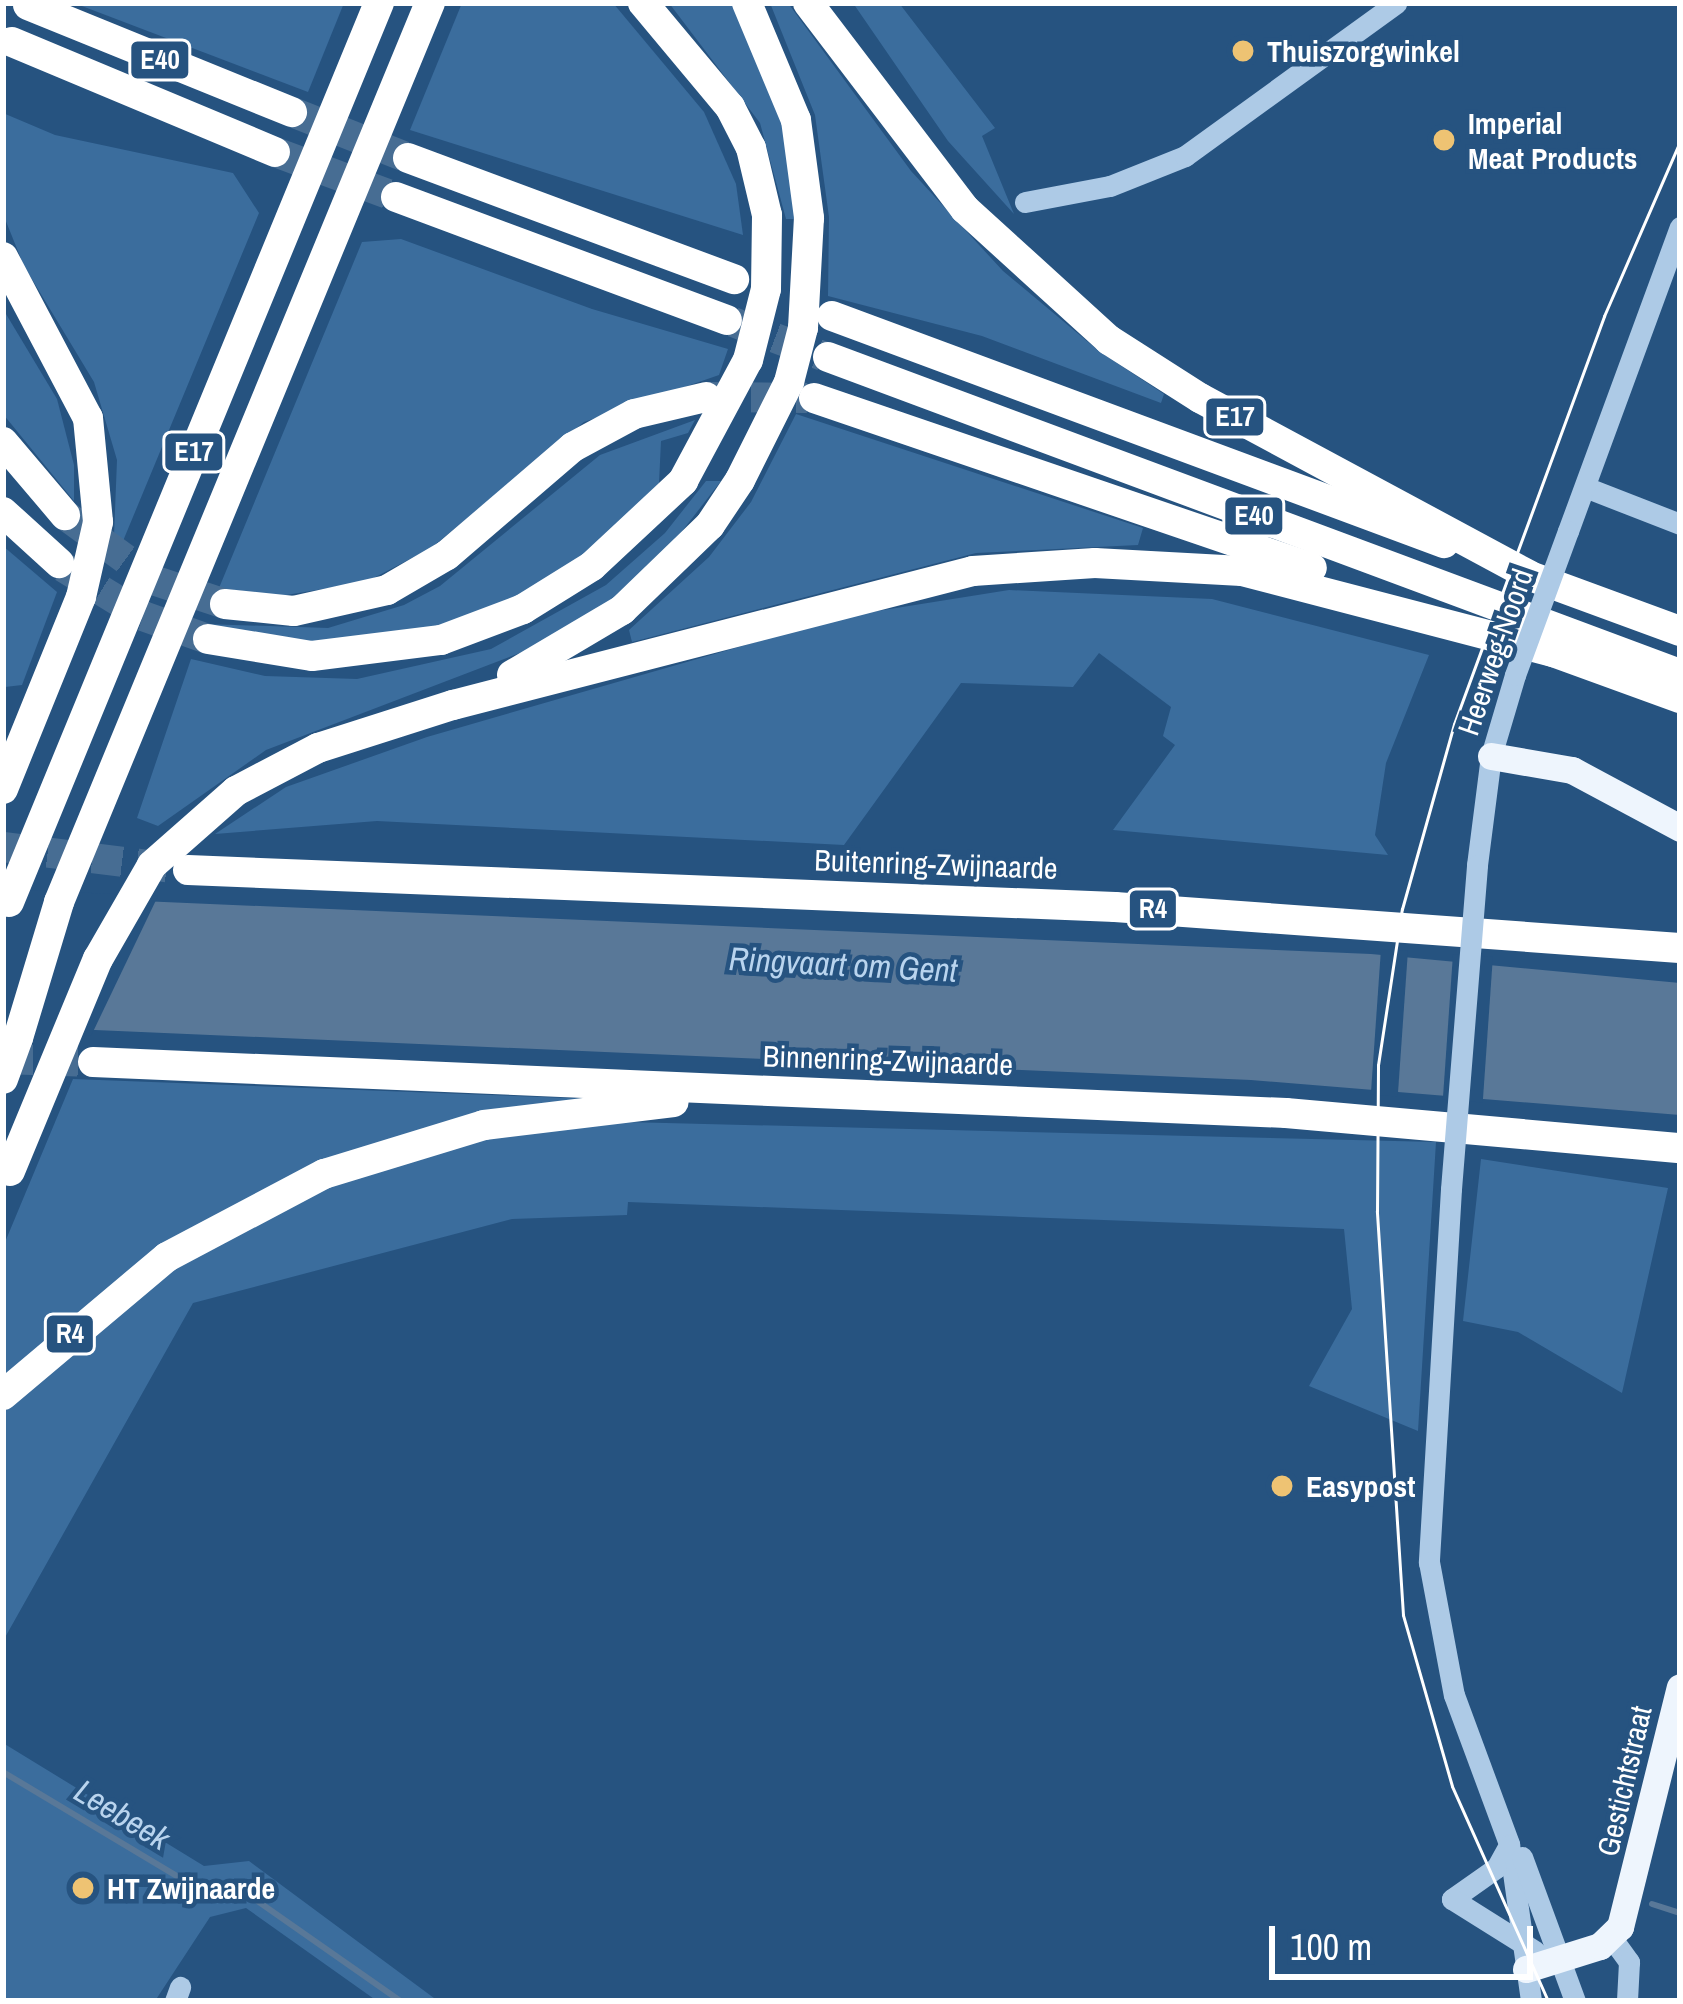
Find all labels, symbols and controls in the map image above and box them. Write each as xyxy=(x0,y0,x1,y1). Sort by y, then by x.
place label: Thuiszorgwinkel xyxy=(1267,33,1460,69)
marker: Thuiszorgwinkel xyxy=(1230,38,1256,64)
road number: E40 xyxy=(127,39,193,81)
place label: Imperial Meat Products xyxy=(1468,105,1637,176)
marker: Imperial Meat Products xyxy=(1431,127,1457,153)
road number: E17 xyxy=(1202,396,1268,438)
road number: E17 xyxy=(161,431,227,473)
road number: E40 xyxy=(1221,495,1287,537)
street label: Heerweg-Noord xyxy=(1450,564,1540,740)
street label: Buitenring-Zwijnaarde xyxy=(814,842,1058,886)
road number: R4 xyxy=(1126,888,1180,930)
water label: Ringvaart om Gent xyxy=(728,939,958,991)
street label: Binnenring-Zwijnaarde xyxy=(762,1038,1014,1082)
road number: R4 xyxy=(43,1313,97,1355)
place label: Easypost xyxy=(1306,1468,1415,1504)
marker: Easypost xyxy=(1269,1473,1295,1499)
street label: Gestichtstraat xyxy=(1589,1702,1659,1860)
water label: Leebeek xyxy=(67,1771,177,1859)
place label: HT Zwijnaarde xyxy=(107,1870,275,1906)
marker: HT Zwijnaarde xyxy=(70,1875,96,1901)
scale bar xyxy=(1275,1902,1539,1976)
text: 100 m xyxy=(1290,1923,1372,1971)

